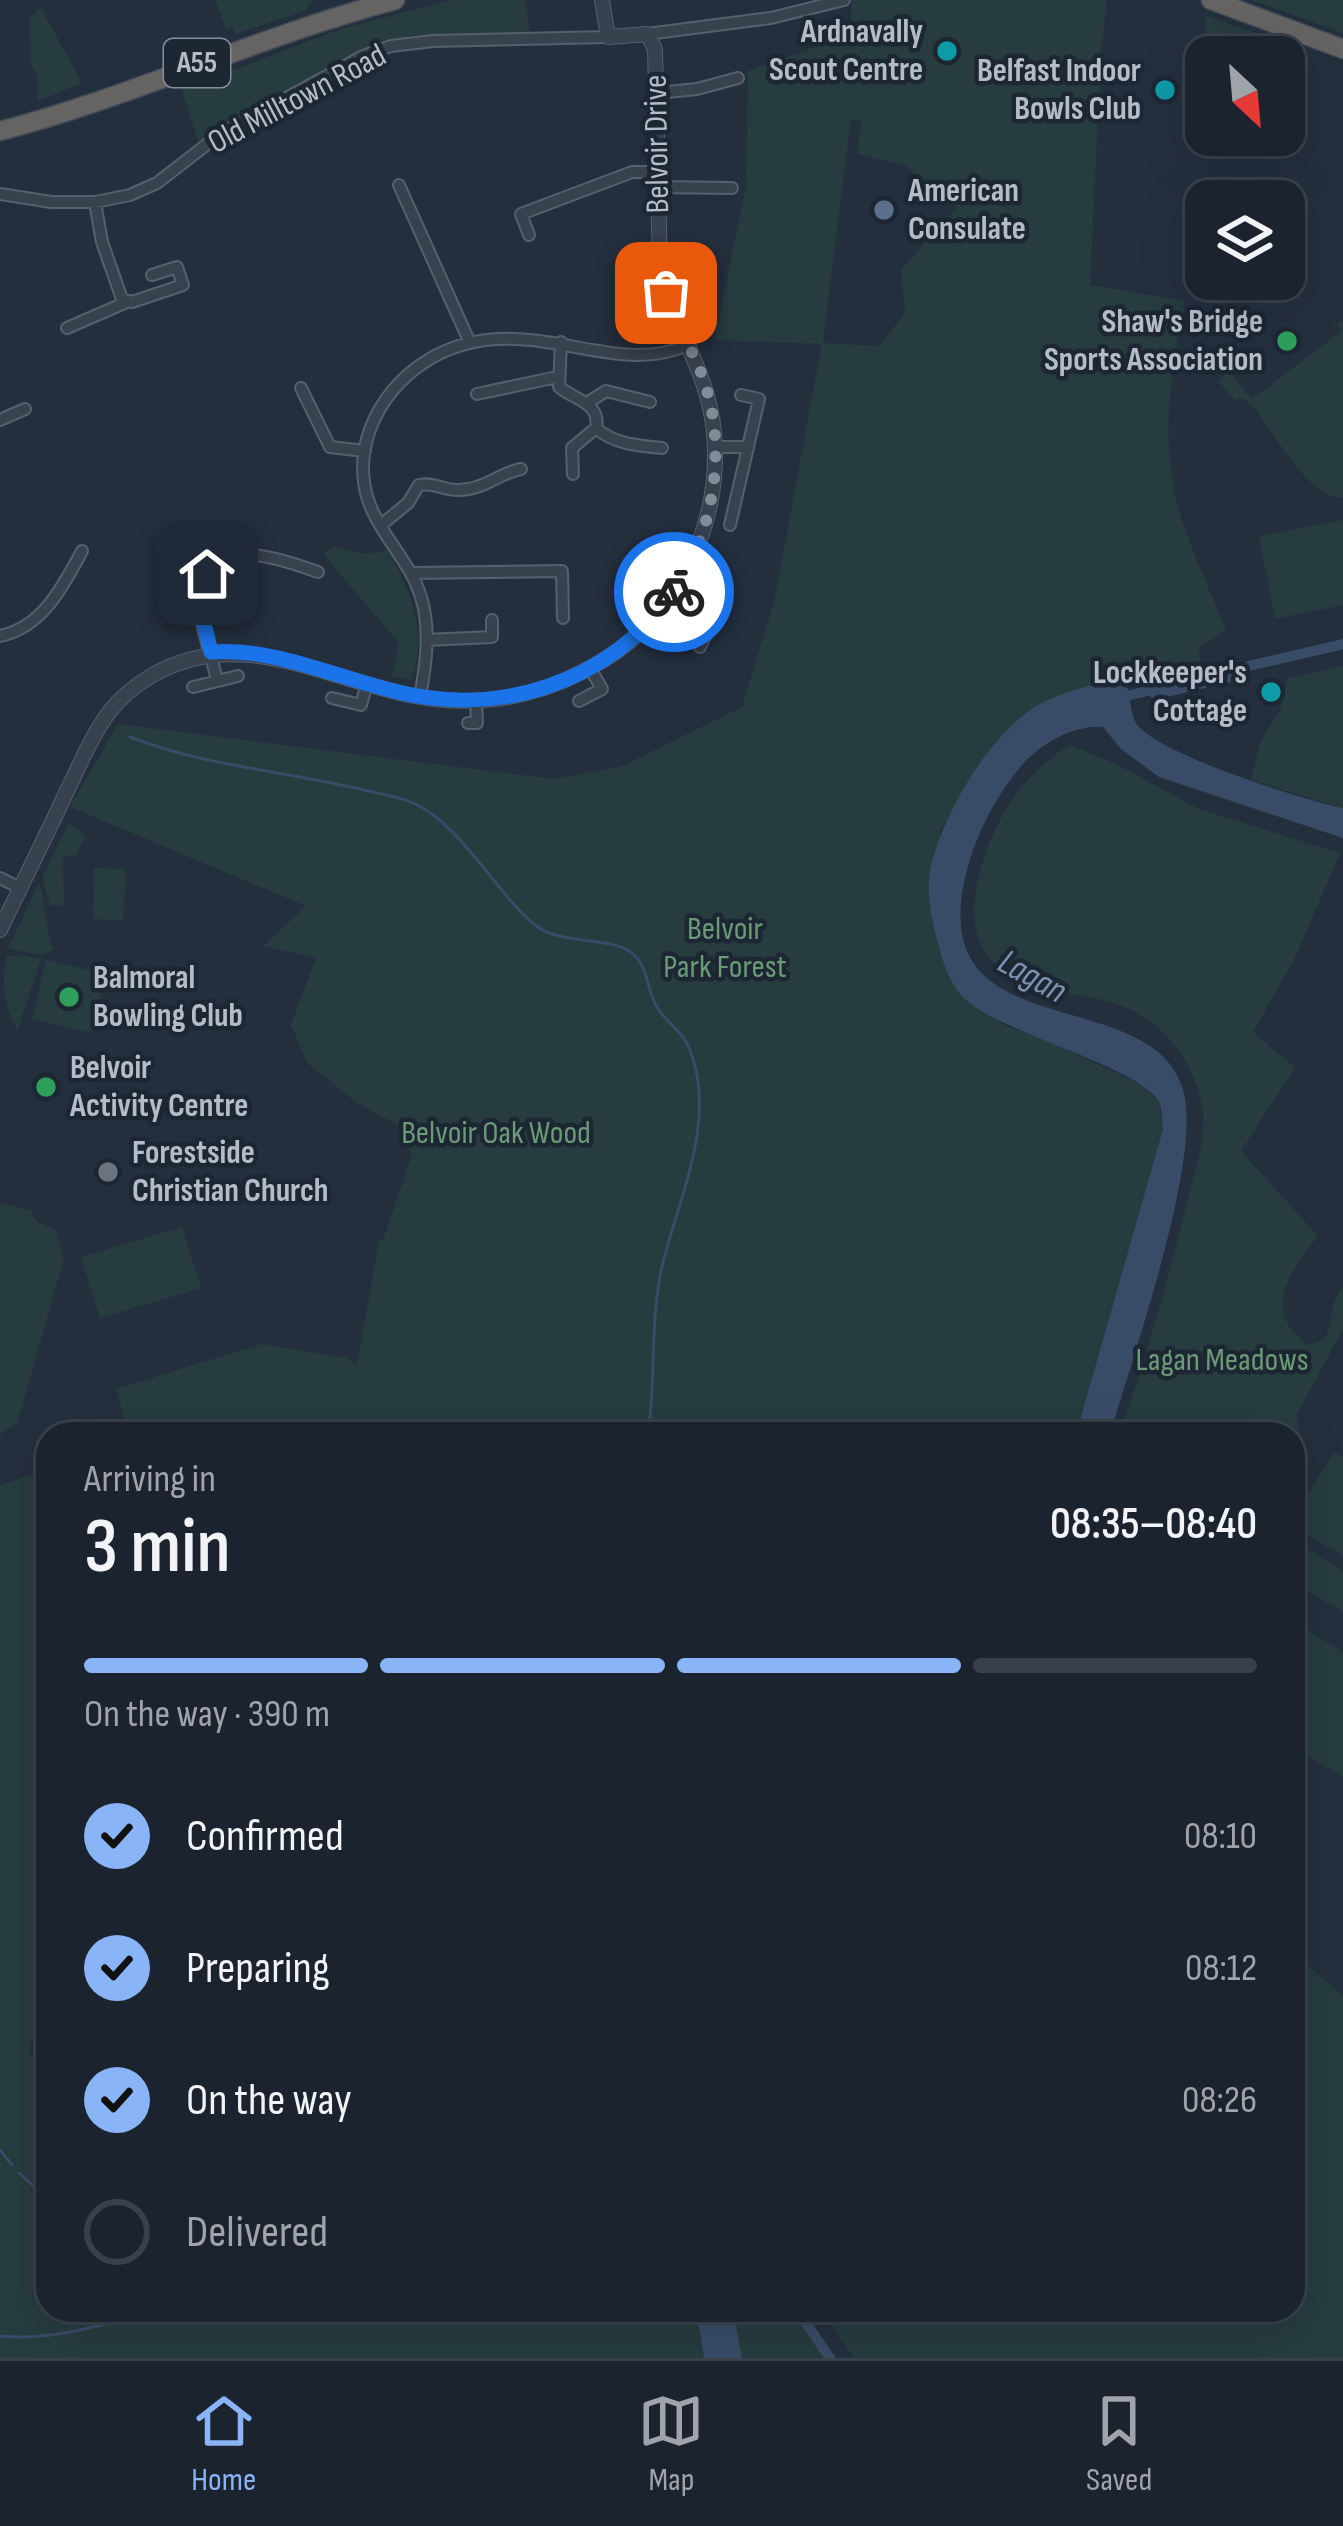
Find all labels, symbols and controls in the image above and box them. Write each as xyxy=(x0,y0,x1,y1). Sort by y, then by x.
place label: Ardnavally Scout Centre xyxy=(769,12,923,90)
street label: Old Milltown Road xyxy=(201,35,393,163)
north arrow xyxy=(1185,36,1305,156)
map controls xyxy=(1185,36,1305,300)
marker: Ardnavally Scout Centre xyxy=(934,38,960,64)
road number: A55 xyxy=(164,39,230,87)
place label: Belfast Indoor Bowls Club xyxy=(977,51,1141,129)
street label: Belvoir Drive xyxy=(636,74,678,214)
marker: Belfast Indoor Bowls Club xyxy=(1152,77,1178,103)
place label: American Consulate xyxy=(907,171,1026,249)
button: layers xyxy=(1185,180,1305,300)
marker: American Consulate xyxy=(871,197,897,223)
pin xyxy=(615,242,717,344)
icon: bag xyxy=(633,260,699,326)
place label: Shaw's Bridge Sports Association xyxy=(1044,302,1263,380)
marker: Shaw's Bridge Sports Association xyxy=(1274,328,1300,354)
pin xyxy=(156,523,258,625)
courier xyxy=(614,532,734,652)
icon: home xyxy=(174,541,240,607)
icon: bike xyxy=(641,559,707,625)
place label: Lockkeeper's Cottage xyxy=(1093,653,1247,731)
marker: Lockkeeper's Cottage xyxy=(1258,679,1284,705)
park label: Belvoir Park Forest xyxy=(663,909,787,987)
water label: Lagan xyxy=(990,941,1074,1013)
place label: Balmoral Bowling Club xyxy=(93,958,243,1036)
marker: Balmoral Bowling Club xyxy=(56,984,82,1010)
place label: Belvoir Activity Centre xyxy=(69,1048,248,1126)
marker: Belvoir Activity Centre xyxy=(33,1074,59,1100)
park label: Belvoir Oak Wood xyxy=(401,1113,591,1153)
place label: Forestside Christian Church xyxy=(132,1133,329,1211)
marker: Forestside Christian Church xyxy=(95,1159,121,1185)
park label: Lagan Meadows xyxy=(1136,1340,1309,1380)
text: Arriving in xyxy=(84,1456,216,1503)
text: 08:35–08:40 xyxy=(1050,1497,1257,1552)
text: 3 min xyxy=(84,1501,231,1594)
text: On the way · 390 m xyxy=(84,1691,330,1738)
icon: check xyxy=(84,1803,150,1869)
text: Confirmed xyxy=(186,1809,344,1864)
text: 08:10 xyxy=(1184,1813,1257,1860)
icon: check xyxy=(84,1935,150,2001)
text: Preparing xyxy=(186,1941,330,1996)
text: 08:12 xyxy=(1185,1945,1257,1992)
icon: check xyxy=(84,2067,150,2133)
text: On the way xyxy=(186,2073,352,2128)
text: 08:26 xyxy=(1182,2077,1257,2124)
text: Delivered xyxy=(186,2205,328,2260)
tab: Home xyxy=(191,2388,257,2500)
tab: Map xyxy=(638,2388,704,2500)
tab: Saved xyxy=(1086,2388,1152,2500)

